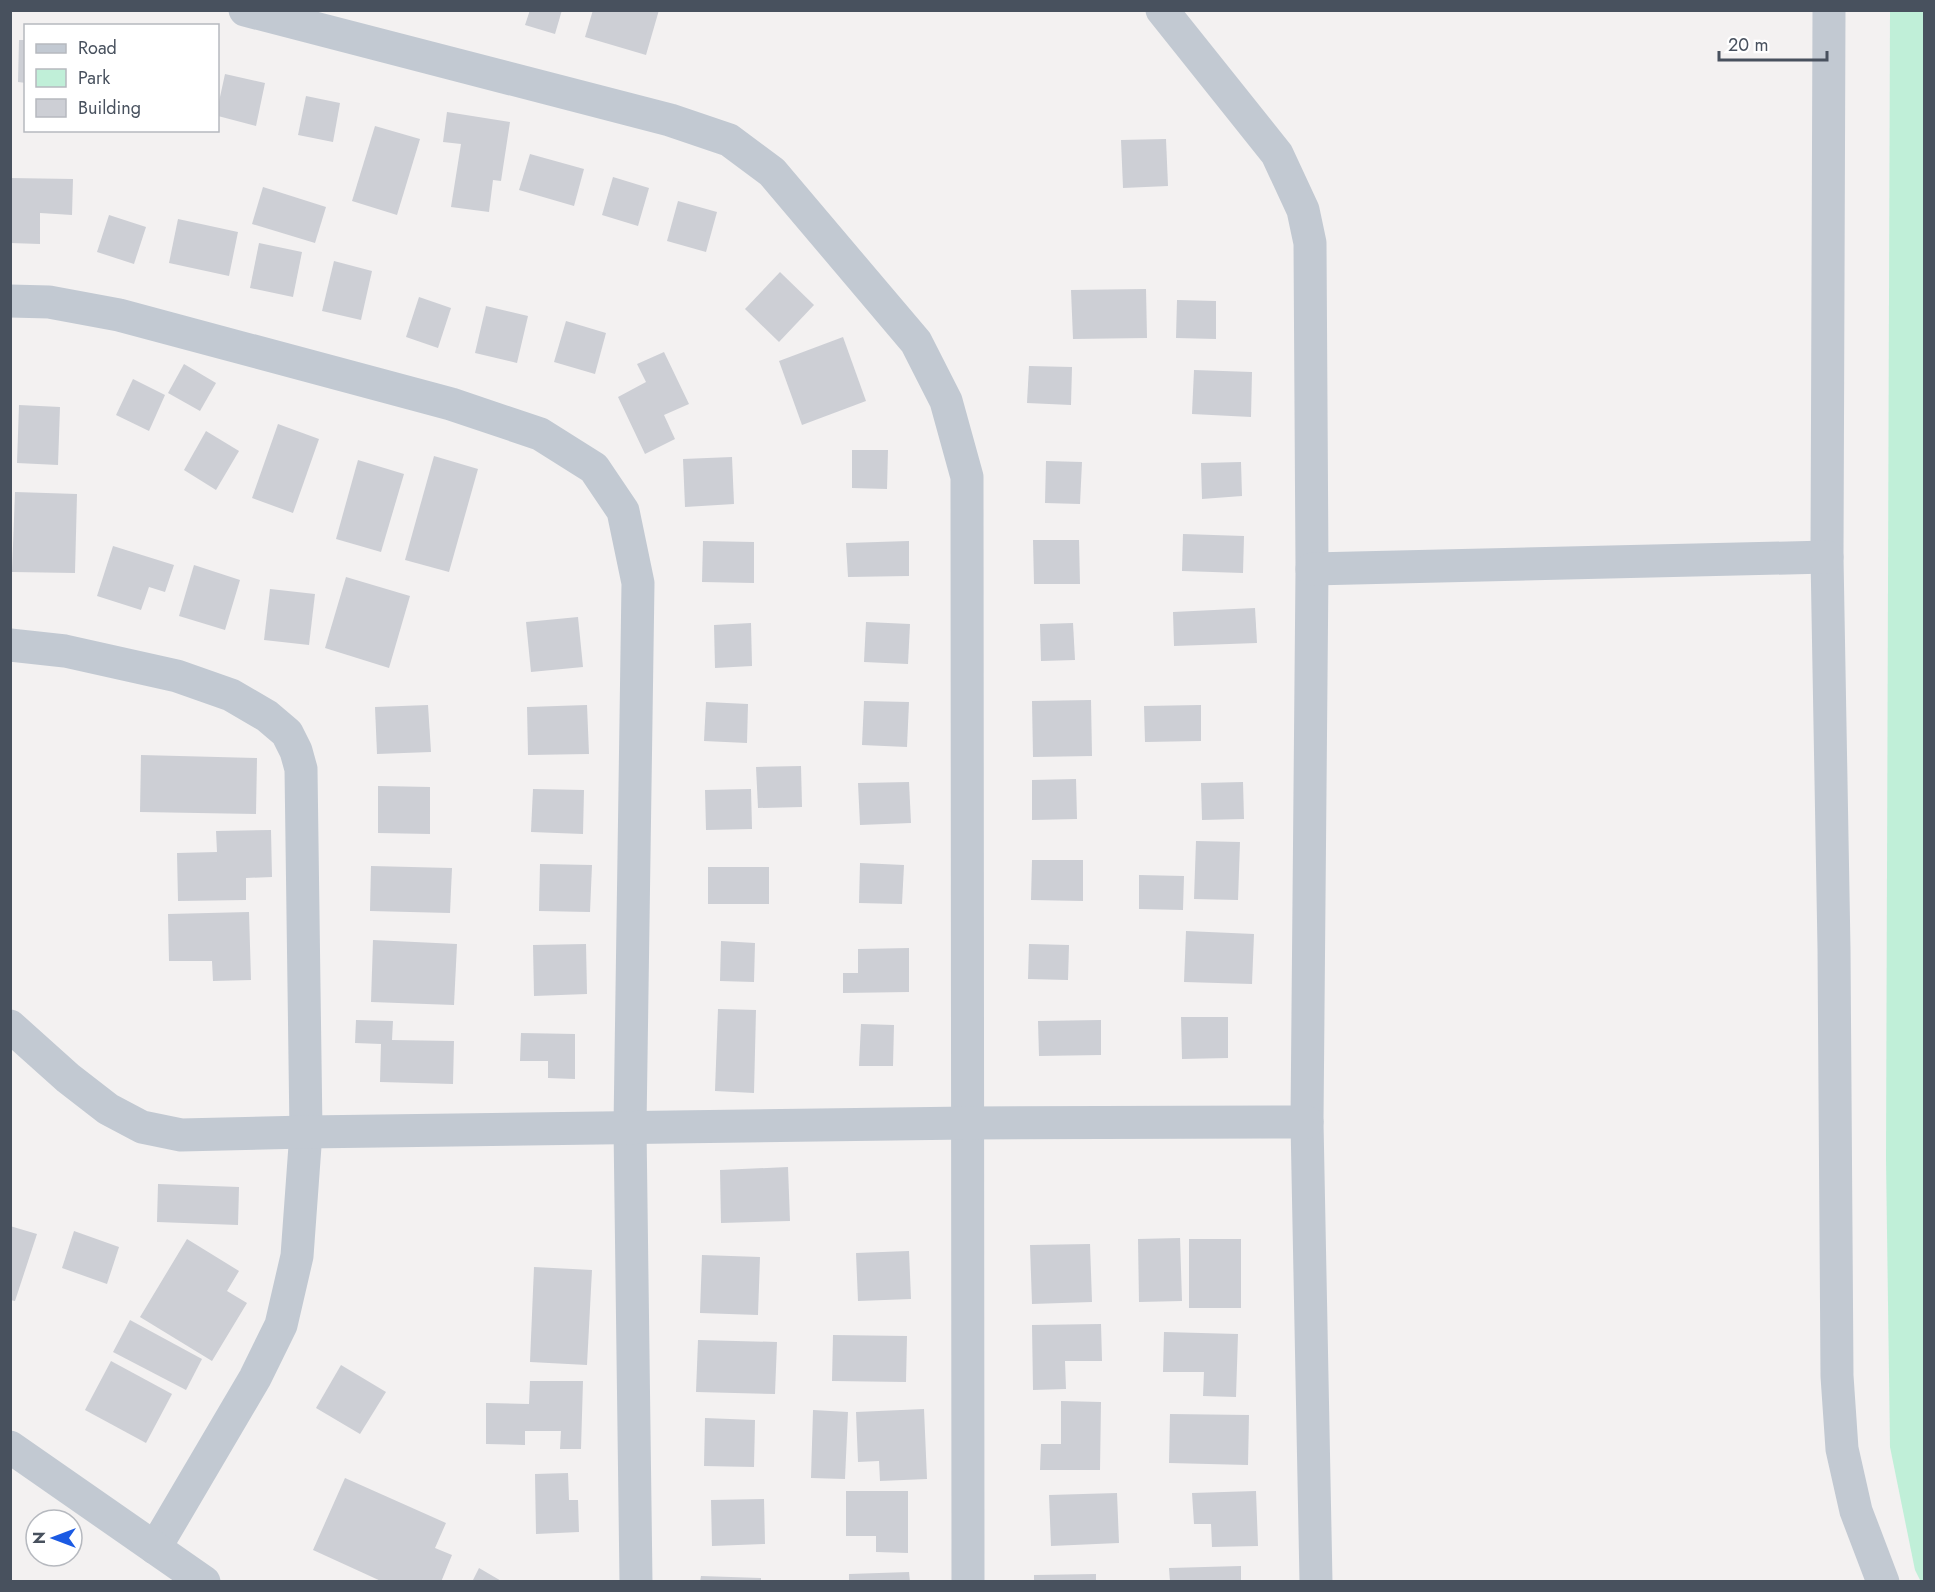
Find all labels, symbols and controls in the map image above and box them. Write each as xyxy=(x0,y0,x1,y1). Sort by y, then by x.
legend xyxy=(24,24,219,132)
scale bar xyxy=(1719,24,1827,62)
text: 20 m xyxy=(1728,32,1768,58)
text: Road xyxy=(78,35,117,61)
text: Park xyxy=(78,65,110,91)
text: Building xyxy=(78,95,141,121)
north arrow xyxy=(24,1508,84,1568)
text: N xyxy=(28,1532,51,1544)

